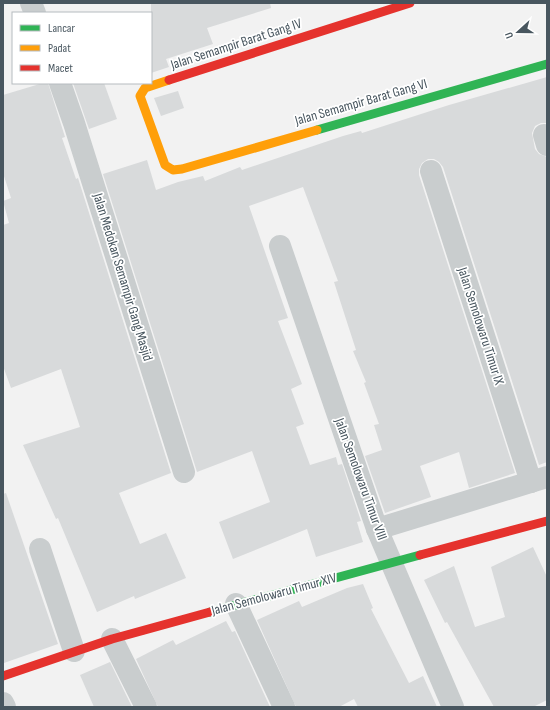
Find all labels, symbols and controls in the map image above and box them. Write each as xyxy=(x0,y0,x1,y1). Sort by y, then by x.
legend xyxy=(12,12,152,84)
north arrow xyxy=(498,12,538,52)
street label: Jalan Semampir Barat Gang IV xyxy=(167,15,304,74)
text: Lancar xyxy=(48,21,75,36)
text: U xyxy=(502,30,516,40)
text: Padat xyxy=(48,41,71,56)
text: Macet xyxy=(48,61,73,76)
street label: Jalan Semampir Barat Gang VI xyxy=(292,75,429,129)
street label: Jalan Medokan Semampir Gang Masjid xyxy=(89,190,157,363)
street label: Jalan Semolowaru Timur IX xyxy=(454,264,508,387)
street label: Jalan Semolowaru Timur VIII xyxy=(331,415,391,542)
street label: Jalan Semolowaru Timur XIV xyxy=(209,569,339,619)

